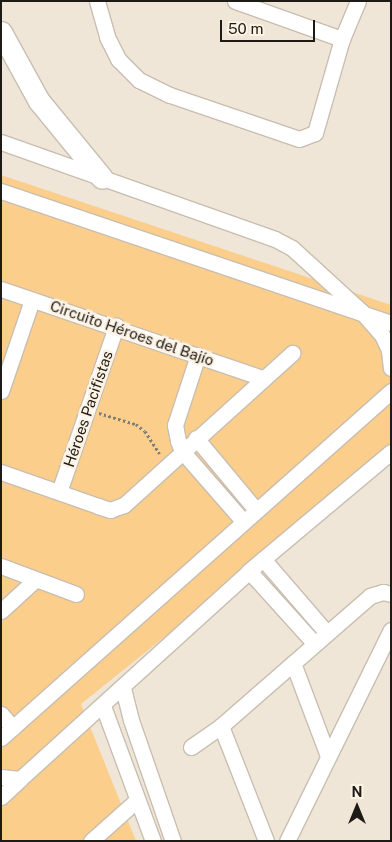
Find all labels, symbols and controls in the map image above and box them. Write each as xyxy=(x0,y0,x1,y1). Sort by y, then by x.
scale bar xyxy=(222,10,317,42)
text: 50 m xyxy=(228,20,263,37)
street label: Circuito Héroes del Bajío xyxy=(48,296,216,370)
street label: Héroes Pacifistas xyxy=(60,348,116,470)
north arrow xyxy=(332,782,382,832)
text: N xyxy=(352,784,362,800)

